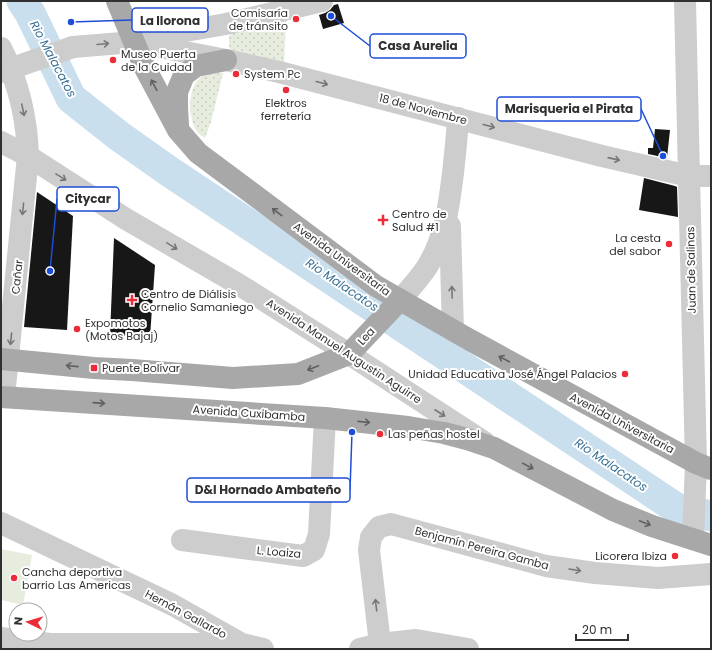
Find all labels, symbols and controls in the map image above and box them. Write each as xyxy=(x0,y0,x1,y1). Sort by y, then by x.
place label: Comisaría de tránsito xyxy=(229,5,288,34)
callout: La llorona xyxy=(132,8,208,32)
text: La llorona xyxy=(140,12,200,29)
marker: Comisaría de tránsito xyxy=(291,14,301,24)
water label: Rio Malacatos xyxy=(26,17,81,100)
callout: Casa Aurelia xyxy=(370,34,466,58)
text: Casa Aurelia xyxy=(378,37,458,54)
one-way arrow xyxy=(96,41,109,48)
place label: Museo Puerta de la Cuidad xyxy=(121,46,196,75)
marker: Museo Puerta de la Cuidad xyxy=(108,55,118,65)
place label: System Pc xyxy=(244,66,301,82)
marker: System Pc xyxy=(231,69,241,79)
one-way arrow xyxy=(150,79,158,91)
one-way arrow xyxy=(315,80,328,87)
marker: Elektros ferretería xyxy=(281,85,291,95)
street label: 18 de Noviembre xyxy=(377,90,469,129)
place label: Elektros ferretería xyxy=(261,95,311,124)
callout: Marisqueria el Pirata xyxy=(497,97,641,121)
text: Marisqueria el Pirata xyxy=(505,100,633,117)
one-way arrow xyxy=(20,103,28,116)
one-way arrow xyxy=(482,123,495,130)
one-way arrow xyxy=(608,155,621,163)
one-way arrow xyxy=(55,174,67,182)
callout: Citycar xyxy=(57,187,119,211)
text: Citycar xyxy=(65,190,111,207)
one-way arrow xyxy=(20,202,27,215)
place label: Centro de Salud #1 xyxy=(392,206,447,235)
one-way arrow xyxy=(272,208,283,216)
marker: Centro de Salud #1 xyxy=(377,214,389,226)
street label: Avenida Universitaria xyxy=(290,218,394,300)
street label: Juan de Salinas xyxy=(682,226,700,314)
place label: La cesta del sabor xyxy=(609,230,661,259)
marker: La cesta del sabor xyxy=(664,239,674,249)
one-way arrow xyxy=(166,242,178,250)
water label: Rio Malacatos xyxy=(302,254,382,315)
street label: Cañar xyxy=(7,259,27,295)
place label: Centro de Diálisis Cornelio Samaniego xyxy=(141,286,254,315)
one-way arrow xyxy=(448,286,456,299)
marker: Centro de Diálisis Cornelio Samaniego xyxy=(126,294,138,306)
street label: Avenida Manuel Augustin Aguirre xyxy=(263,295,425,407)
place label: Expomotos (Motos Bajaj) xyxy=(85,315,158,344)
marker: Expomotos (Motos Bajaj) xyxy=(72,324,82,334)
street label: Lea xyxy=(354,324,378,348)
one-way arrow xyxy=(7,332,14,345)
one-way arrow xyxy=(498,354,510,362)
place label: Puente Bolívar xyxy=(102,360,180,376)
one-way arrow xyxy=(66,362,79,370)
marker: Puente Bolívar xyxy=(89,363,99,373)
one-way arrow xyxy=(307,365,319,373)
place label: Unidad Educativa José Ángel Palacios xyxy=(408,366,617,382)
marker: Unidad Educativa José Ángel Palacios xyxy=(620,369,630,379)
street label: Avenida Universitaria xyxy=(567,389,677,457)
one-way arrow xyxy=(92,400,105,407)
street label: Avenida Cuxibamba xyxy=(192,401,306,425)
one-way arrow xyxy=(435,409,446,418)
one-way arrow xyxy=(357,418,370,426)
place label: Las peñas hostel xyxy=(388,426,480,442)
marker: Las peñas hostel xyxy=(375,429,385,439)
water label: Rio Malacatos xyxy=(571,434,651,495)
one-way arrow xyxy=(522,463,534,470)
callout: D&I Hornado Ambateño xyxy=(187,478,350,502)
text: D&I Hornado Ambateño xyxy=(195,481,342,498)
one-way arrow xyxy=(639,519,651,527)
street label: Benjamín Pereira Gamba xyxy=(413,522,551,574)
street label: L. Loaiza xyxy=(256,542,302,562)
place label: Licorera Ibiza xyxy=(595,548,667,564)
marker: Licorera Ibiza xyxy=(670,551,680,561)
place label: Cancha deportiva barrio Las Americas xyxy=(22,564,131,593)
one-way arrow xyxy=(568,566,581,574)
marker: Cancha deportiva barrio Las Americas xyxy=(9,573,19,583)
street label: Hernán Gallardo xyxy=(142,586,230,642)
one-way arrow xyxy=(372,599,380,612)
north arrow xyxy=(8,602,48,642)
text: N xyxy=(10,616,26,626)
scale bar xyxy=(576,616,628,642)
text: 20 m xyxy=(582,621,612,638)

